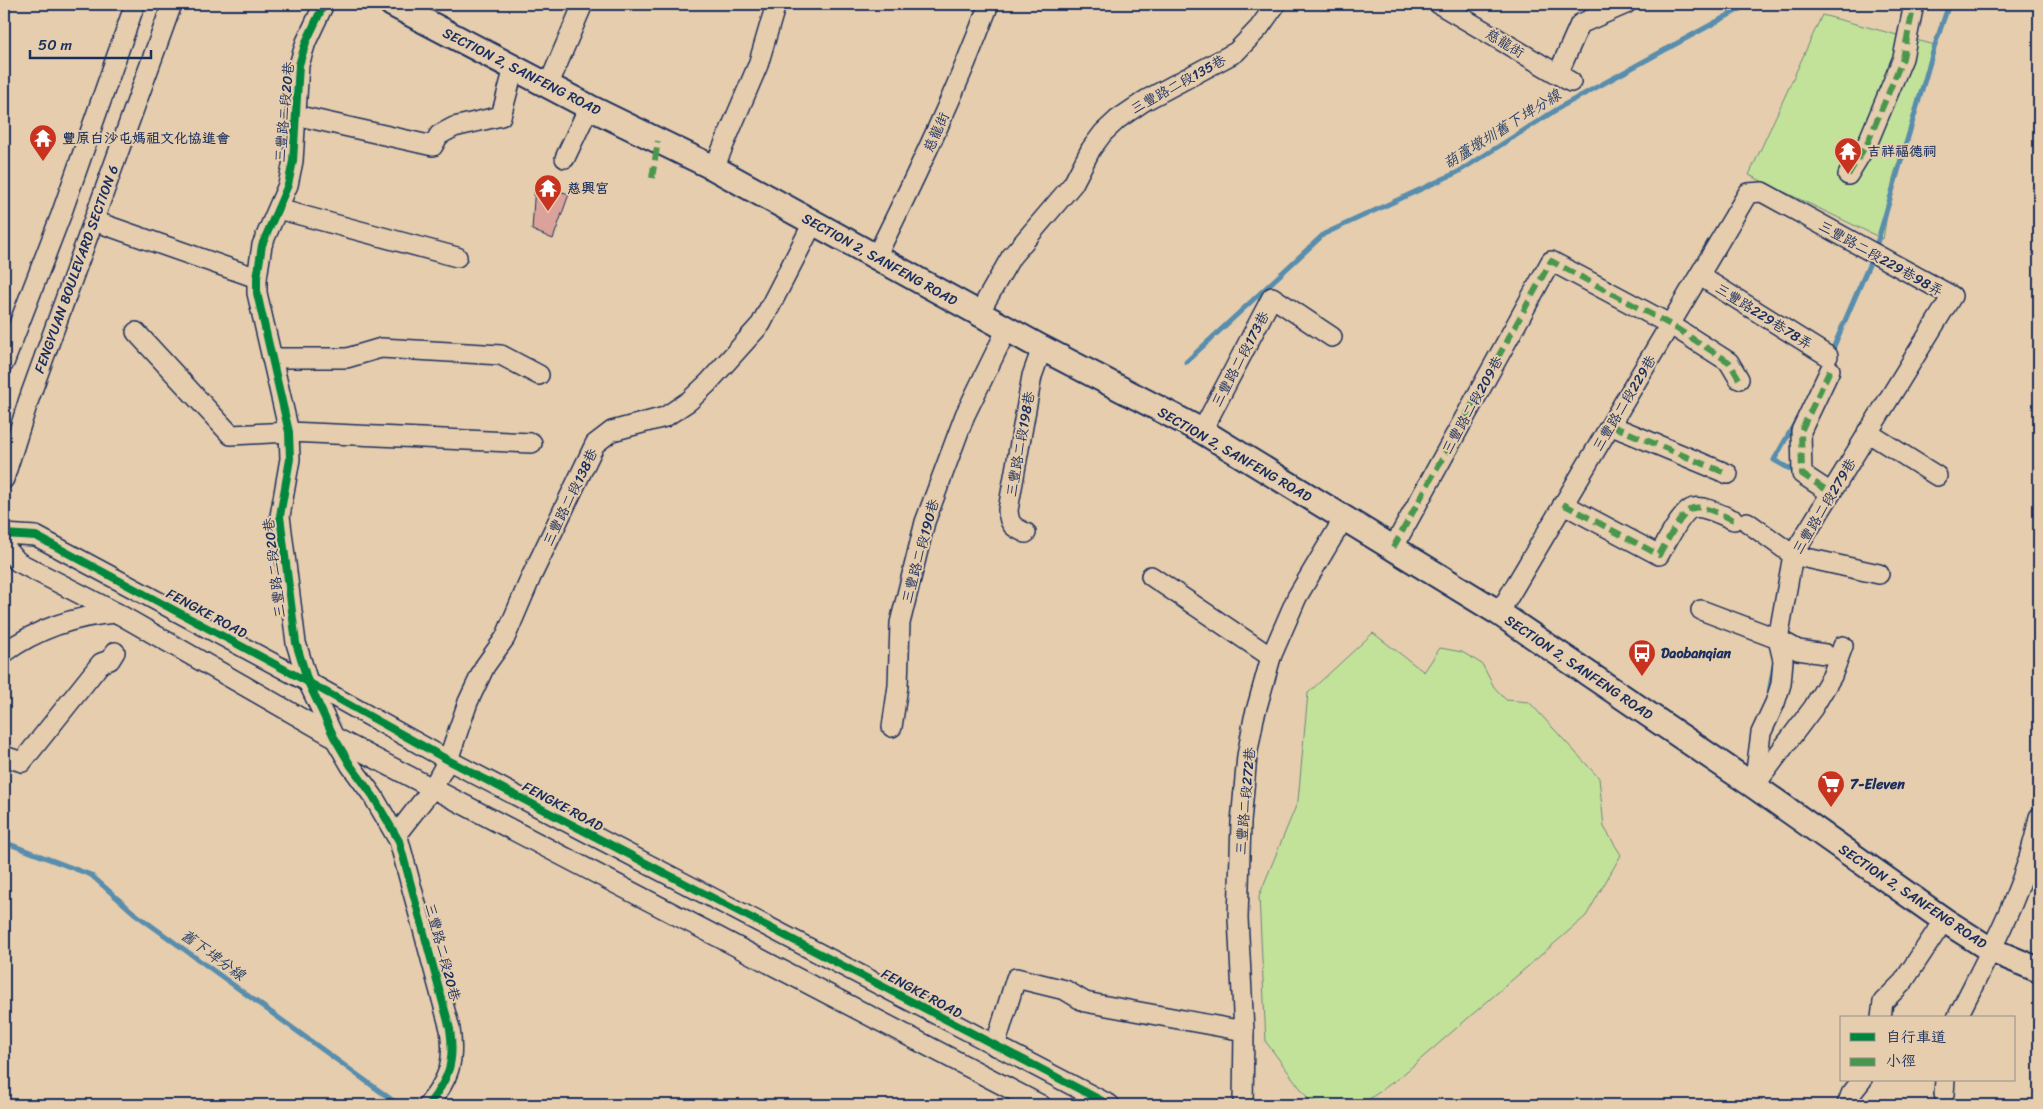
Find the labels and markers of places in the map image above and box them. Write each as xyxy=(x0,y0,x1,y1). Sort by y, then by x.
temple icon: 豐原白沙屯媽祖文化協進會 xyxy=(28,123,58,162)
place label: 豐原白沙屯媽祖文化協進會 xyxy=(62,126,230,151)
temple icon: 吉祥福德祠 xyxy=(1833,136,1863,175)
place label: 吉祥福德祠 xyxy=(1867,139,1937,164)
temple icon: 慈興宮 xyxy=(533,173,563,212)
place label: 慈興宮 xyxy=(567,176,609,201)
bus stop icon: Daobanqian xyxy=(1627,638,1657,677)
place label: Daobanqian xyxy=(1661,641,1731,666)
supermarket icon: 7-Eleven xyxy=(1816,769,1846,808)
place label: 7-Eleven xyxy=(1850,772,1905,797)

